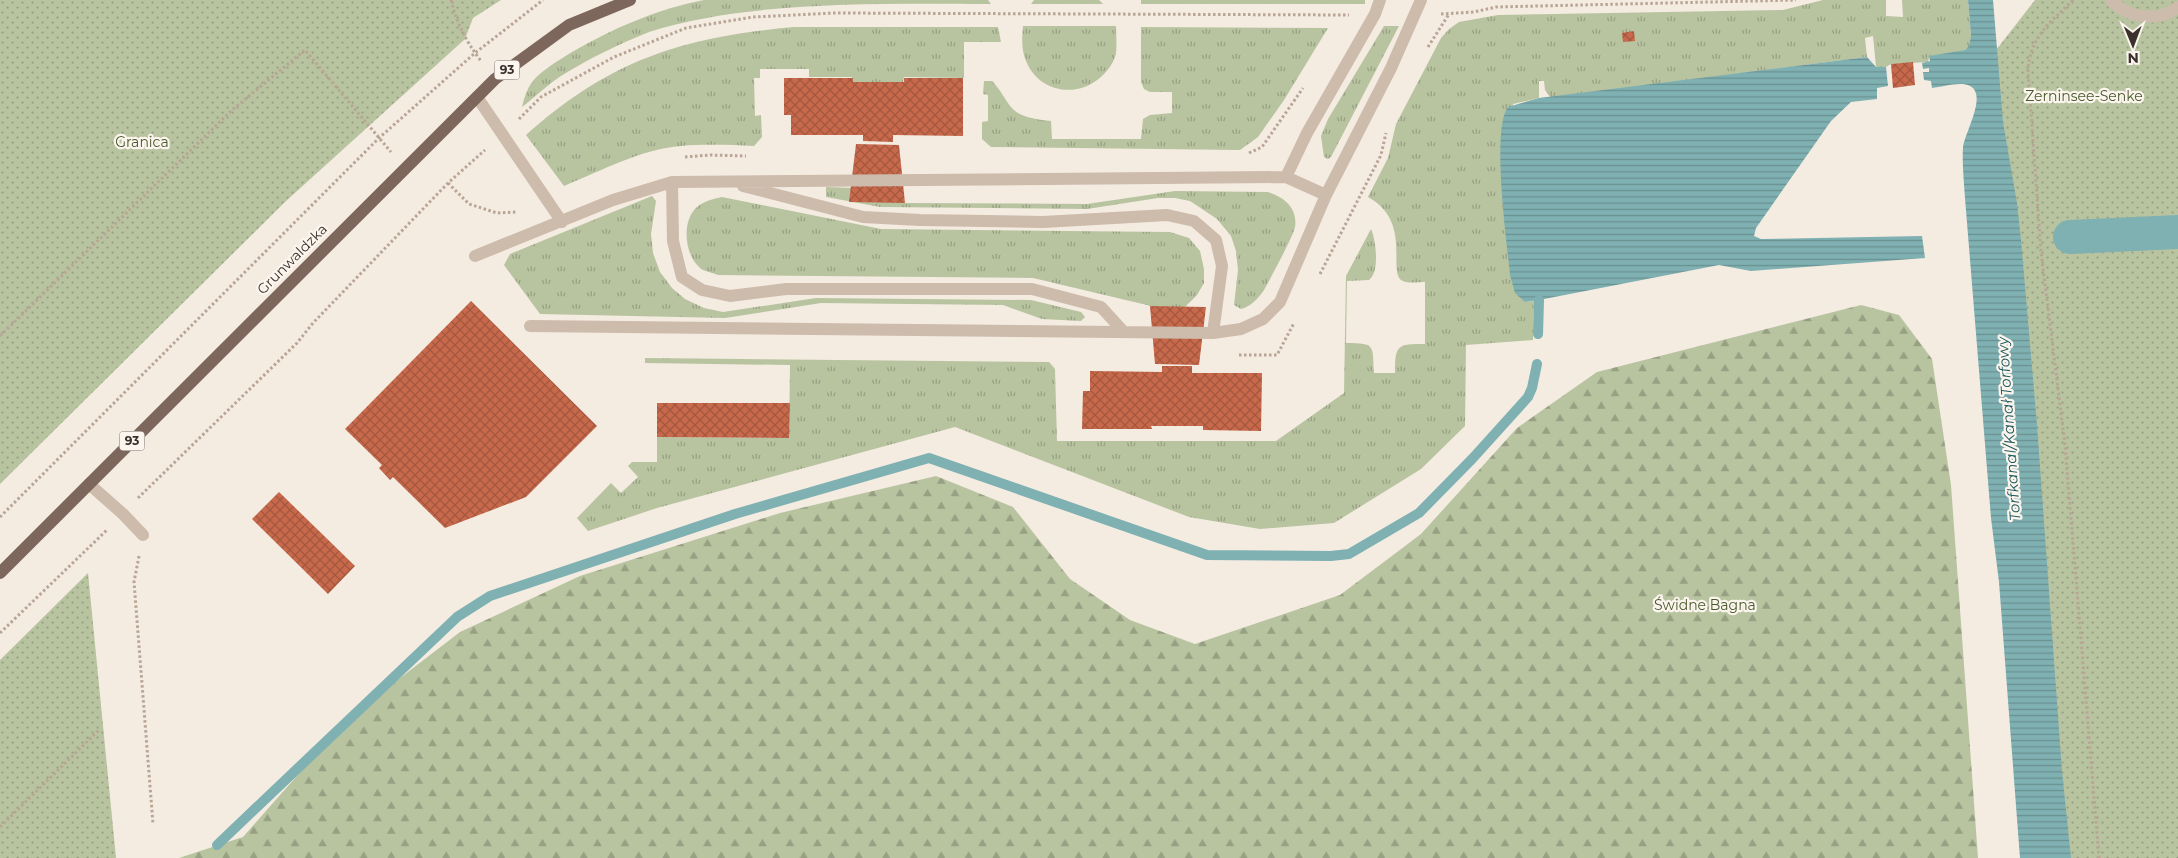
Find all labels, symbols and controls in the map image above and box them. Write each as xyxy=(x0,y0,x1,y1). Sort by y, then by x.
north arrow xyxy=(2108,20,2158,70)
text: N xyxy=(2127,49,2139,67)
road number: 93 xyxy=(494,60,520,80)
park label: Zerninsee-Senke xyxy=(2025,87,2143,105)
park label: Granica xyxy=(115,133,169,151)
street label: Grunwaldzka xyxy=(253,220,331,298)
water label: Torfkanal/Kanał Torfowy xyxy=(1993,336,2024,522)
road number: 93 xyxy=(120,432,144,451)
park label: Świdne Bagna xyxy=(1654,596,1756,614)

